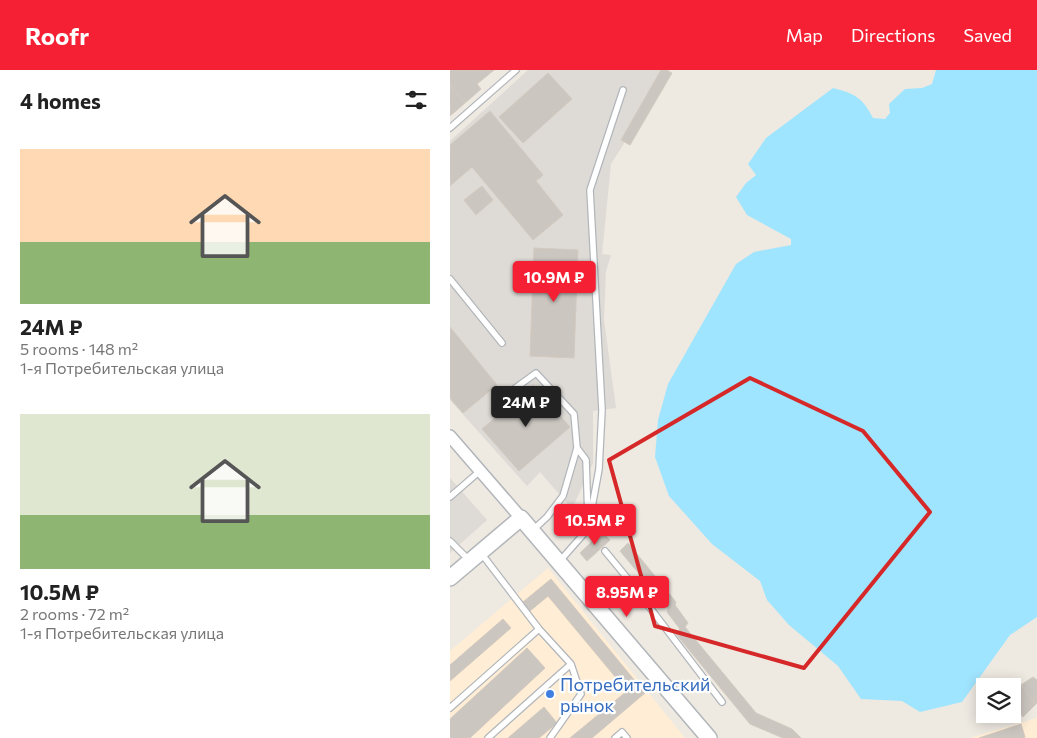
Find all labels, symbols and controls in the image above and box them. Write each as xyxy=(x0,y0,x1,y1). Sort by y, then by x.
text: Roofr xyxy=(25,21,89,50)
text: Map xyxy=(786,24,823,46)
text: Directions xyxy=(851,24,935,46)
text: Saved xyxy=(963,24,1012,46)
icon: filters xyxy=(402,86,430,114)
text: 4 homes xyxy=(20,88,101,113)
icon: home xyxy=(180,181,270,271)
pin: 10.9M ₽ xyxy=(508,260,600,303)
text: 10.9M ₽ xyxy=(524,267,584,286)
text: 24M ₽ xyxy=(20,314,83,339)
text: 5 rooms · 148 m² xyxy=(20,339,138,358)
text: 1-я Потребительская улица xyxy=(20,358,224,377)
pin: 24M ₽ xyxy=(491,386,561,428)
text: 24M ₽ xyxy=(502,392,550,411)
icon: home xyxy=(180,446,270,536)
pin: 10.5M ₽ xyxy=(549,504,641,546)
text: 10.5M ₽ xyxy=(565,510,625,529)
pin: 8.95M ₽ xyxy=(581,576,673,618)
text: 10.5M ₽ xyxy=(20,579,99,604)
text: 8.95M ₽ xyxy=(596,582,658,601)
text: 2 rooms · 72 m² xyxy=(20,604,129,623)
text: 1-я Потребительская улица xyxy=(20,623,224,642)
place label: Потребительский рынок xyxy=(560,673,710,716)
map controls xyxy=(976,678,1021,723)
button: layers xyxy=(976,678,1021,723)
marker: Потребительский рынок xyxy=(544,688,556,700)

